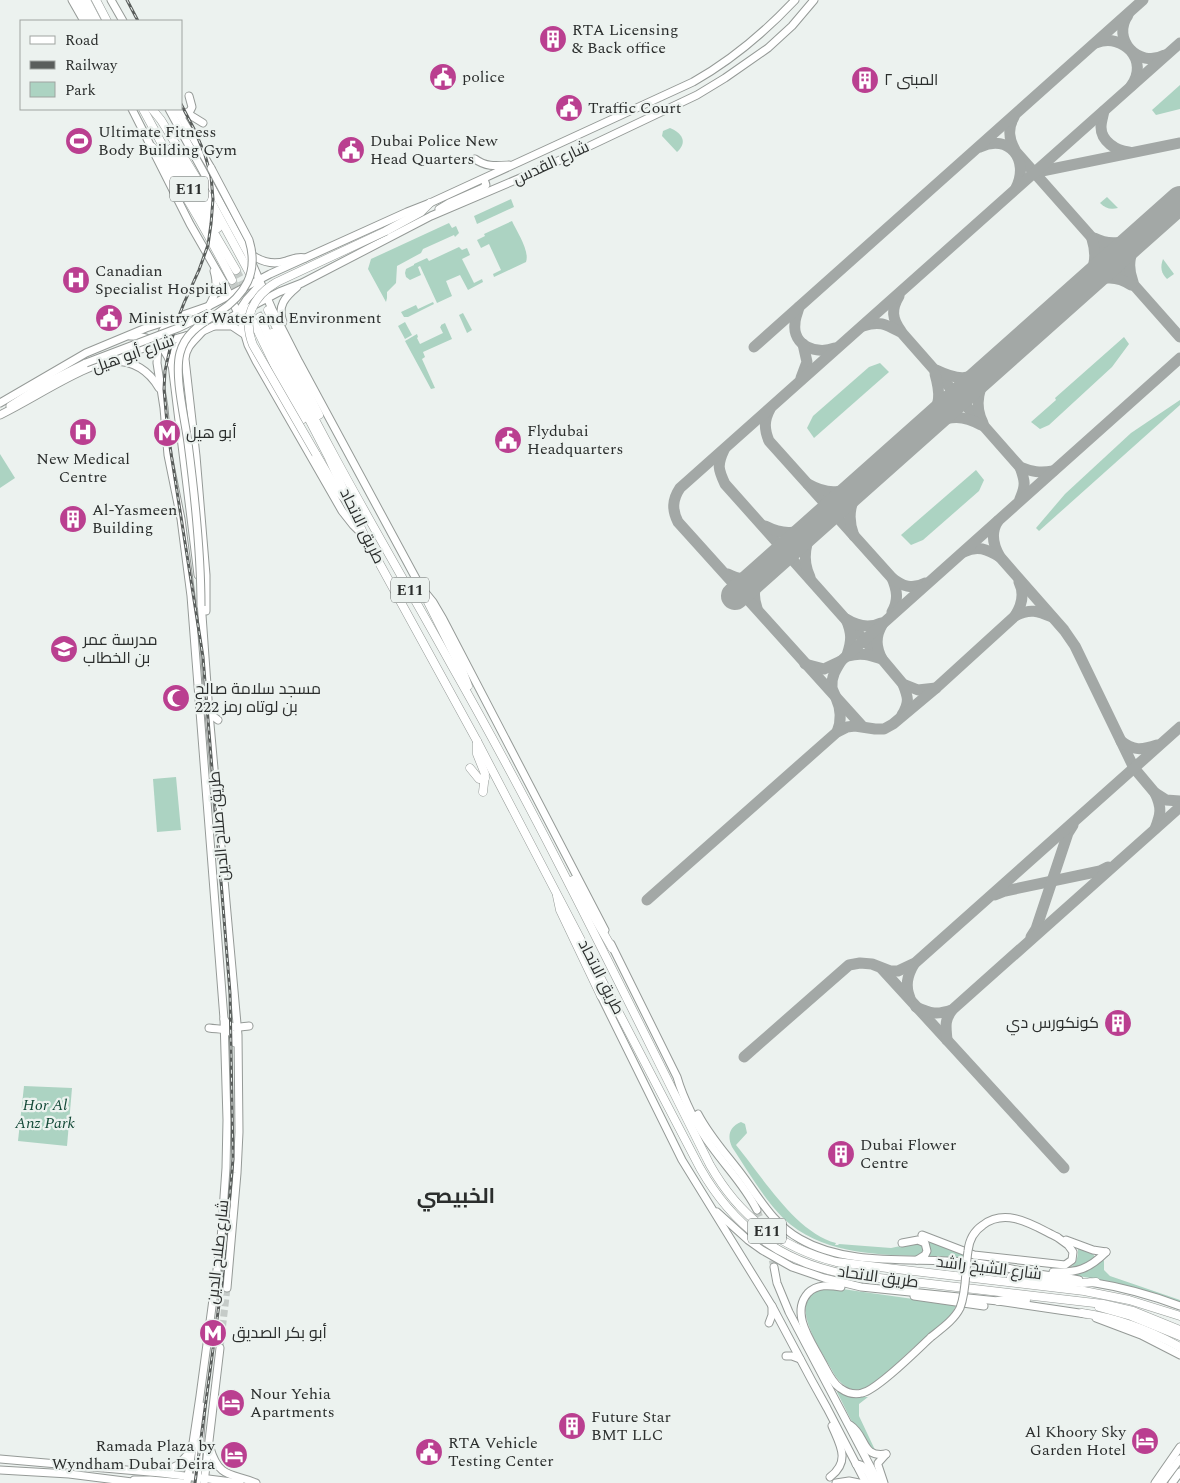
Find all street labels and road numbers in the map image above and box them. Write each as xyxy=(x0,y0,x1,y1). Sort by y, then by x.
street label: شارع القدس xyxy=(509,135,593,191)
road number: E11 xyxy=(170,176,208,202)
street label: شارع أبو هيل xyxy=(89,329,177,379)
street label: طريق الاتحاد xyxy=(333,484,391,568)
road number: E11 xyxy=(391,578,429,602)
street label: طريق صلاح الدين xyxy=(202,770,236,882)
street label: طريق الاتحاد xyxy=(572,935,630,1019)
street label: شارع صلاح الدين xyxy=(201,1199,235,1305)
road number: E11 xyxy=(748,1218,786,1244)
street label: شارع الشيخ راشد xyxy=(935,1250,1043,1286)
street label: طريق الاتحاد xyxy=(836,1259,920,1295)

